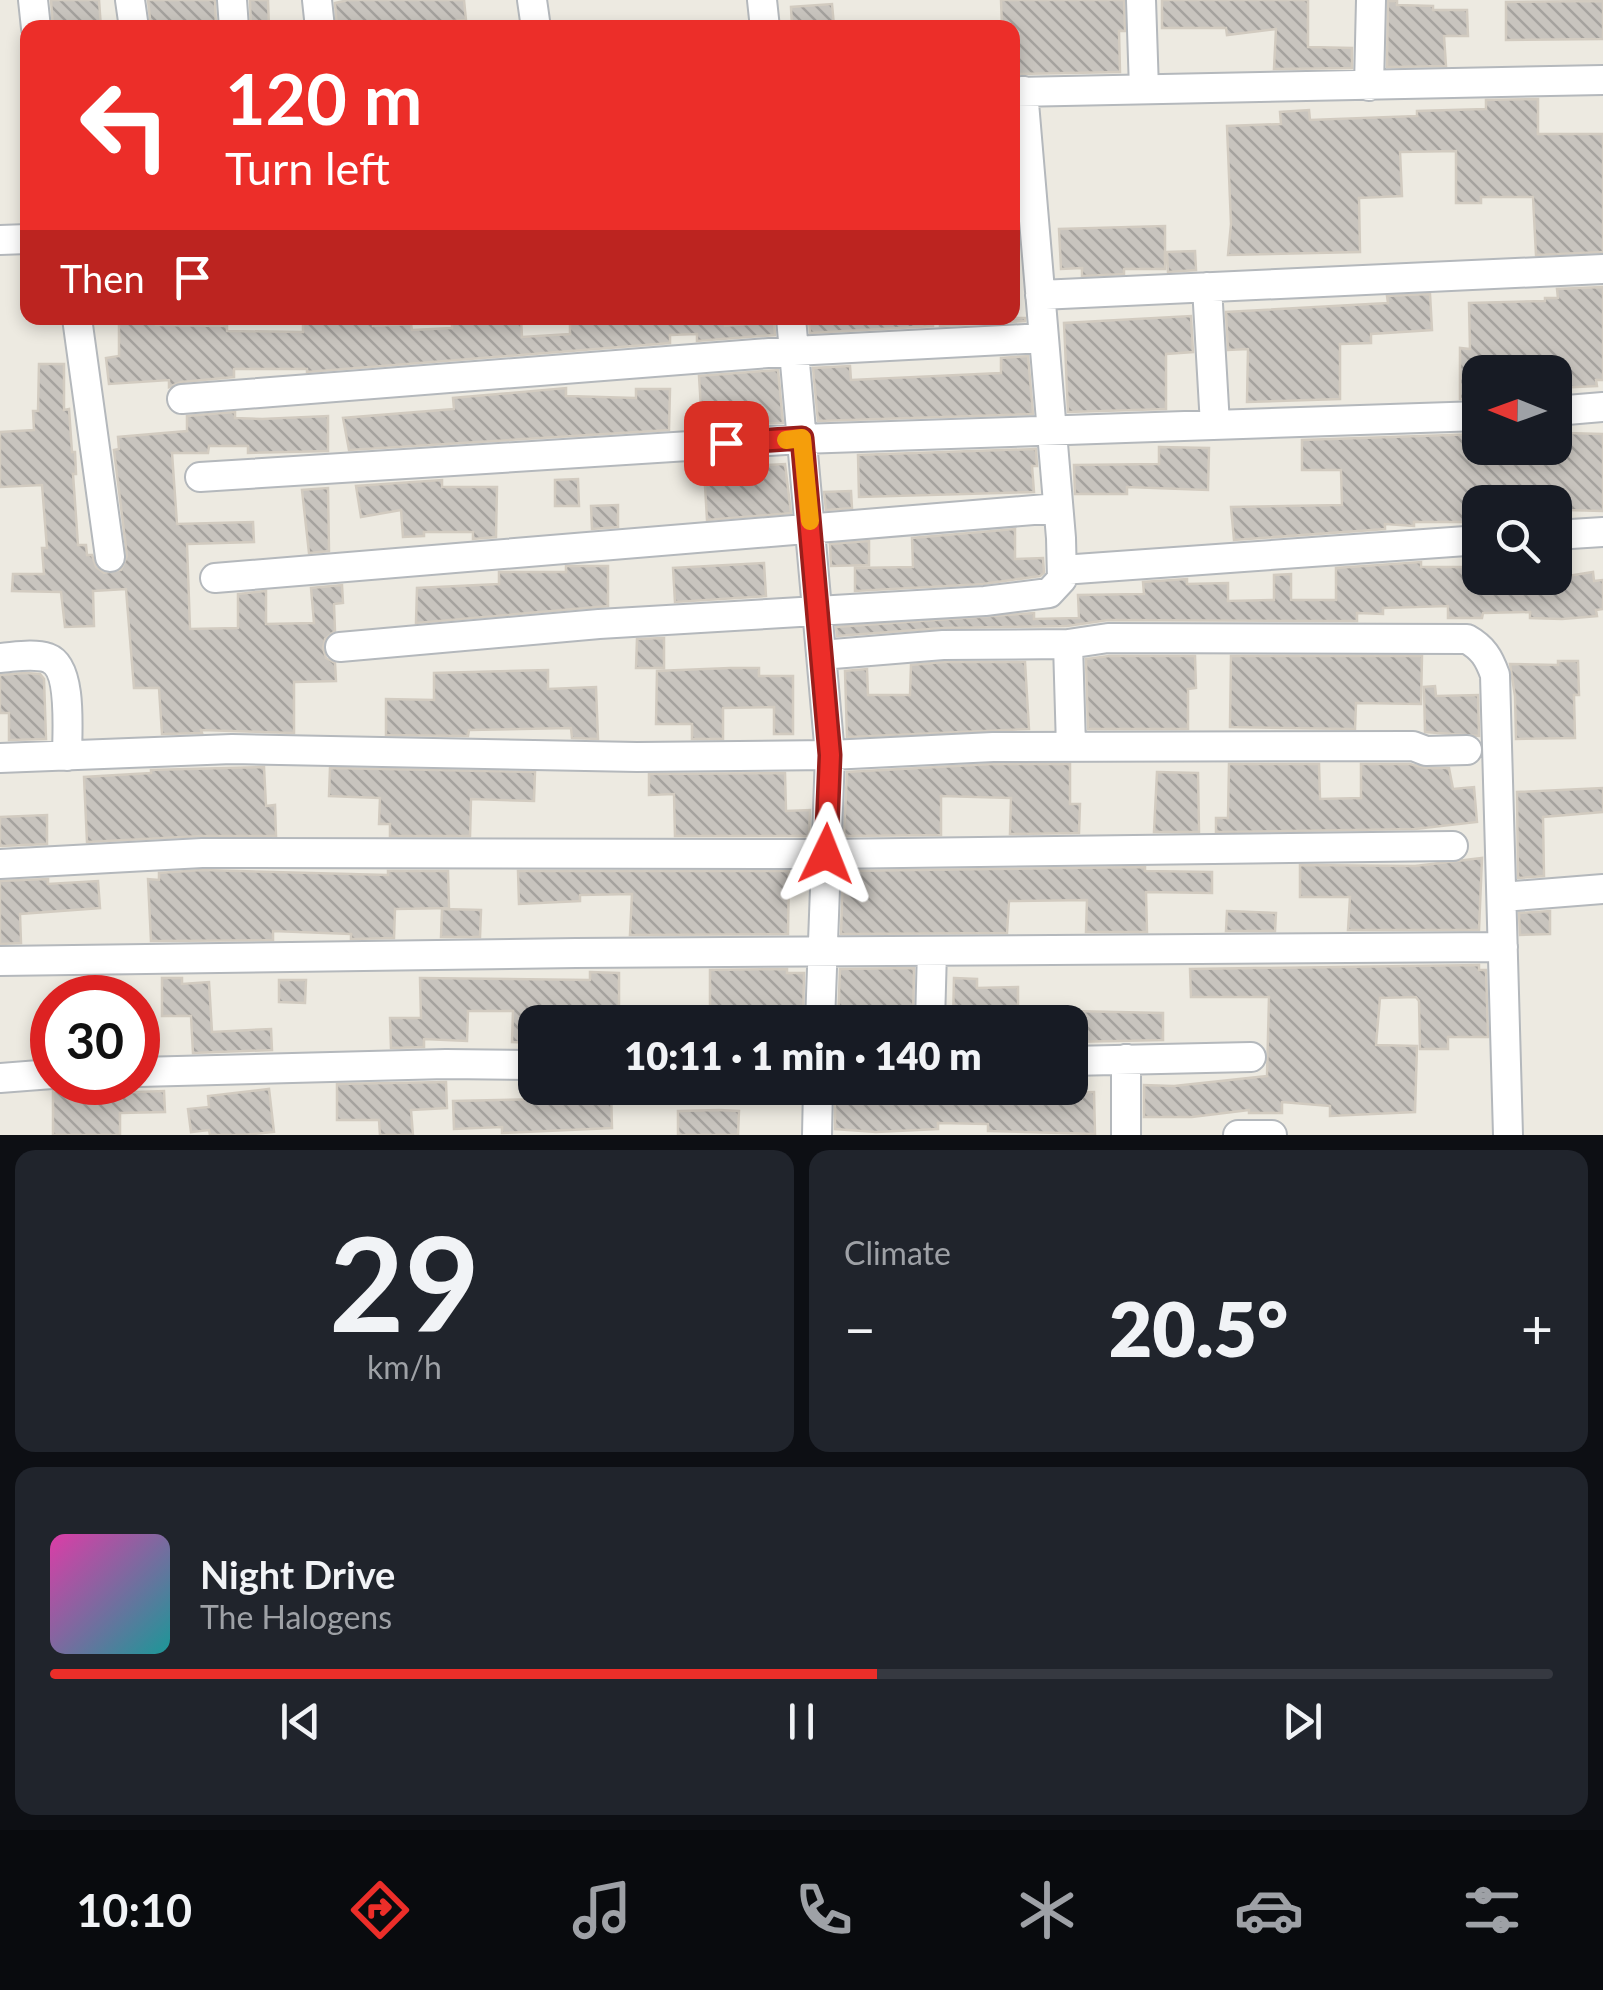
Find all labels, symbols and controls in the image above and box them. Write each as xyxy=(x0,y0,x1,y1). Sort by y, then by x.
text: 120 m xyxy=(225,56,422,140)
icon: left xyxy=(60,60,190,190)
text: Turn left xyxy=(225,141,390,195)
icon: arrive xyxy=(165,250,220,305)
text: Then xyxy=(60,255,145,301)
north arrow xyxy=(1462,355,1572,465)
map controls xyxy=(1462,355,1572,595)
pin xyxy=(684,401,769,486)
icon: arrive xyxy=(699,416,754,471)
button: search xyxy=(1462,485,1572,595)
position arrow xyxy=(774,802,878,906)
speed limit sign: 30 xyxy=(30,975,160,1105)
text: 10:11 · 1 min · 140 m xyxy=(624,1032,982,1078)
text: 29 xyxy=(329,1204,480,1360)
text: Climate xyxy=(844,1233,951,1272)
text: 20.5° xyxy=(1109,1283,1288,1373)
text: − xyxy=(844,1295,876,1361)
text: + xyxy=(1521,1295,1553,1361)
text: km/h xyxy=(367,1347,442,1386)
text: Night Drive xyxy=(200,1551,395,1597)
text: The Halogens xyxy=(200,1597,392,1636)
icon: previous xyxy=(273,1694,328,1749)
icon: pause xyxy=(774,1694,829,1749)
icon: next xyxy=(1275,1694,1330,1749)
icon: directions xyxy=(345,1875,415,1945)
icon: music xyxy=(567,1875,637,1945)
icon: phone xyxy=(789,1875,859,1945)
icon: climate xyxy=(1012,1875,1082,1945)
icon: car xyxy=(1234,1875,1304,1945)
icon: filters xyxy=(1457,1875,1527,1945)
text: 10:10 xyxy=(76,1883,192,1937)

